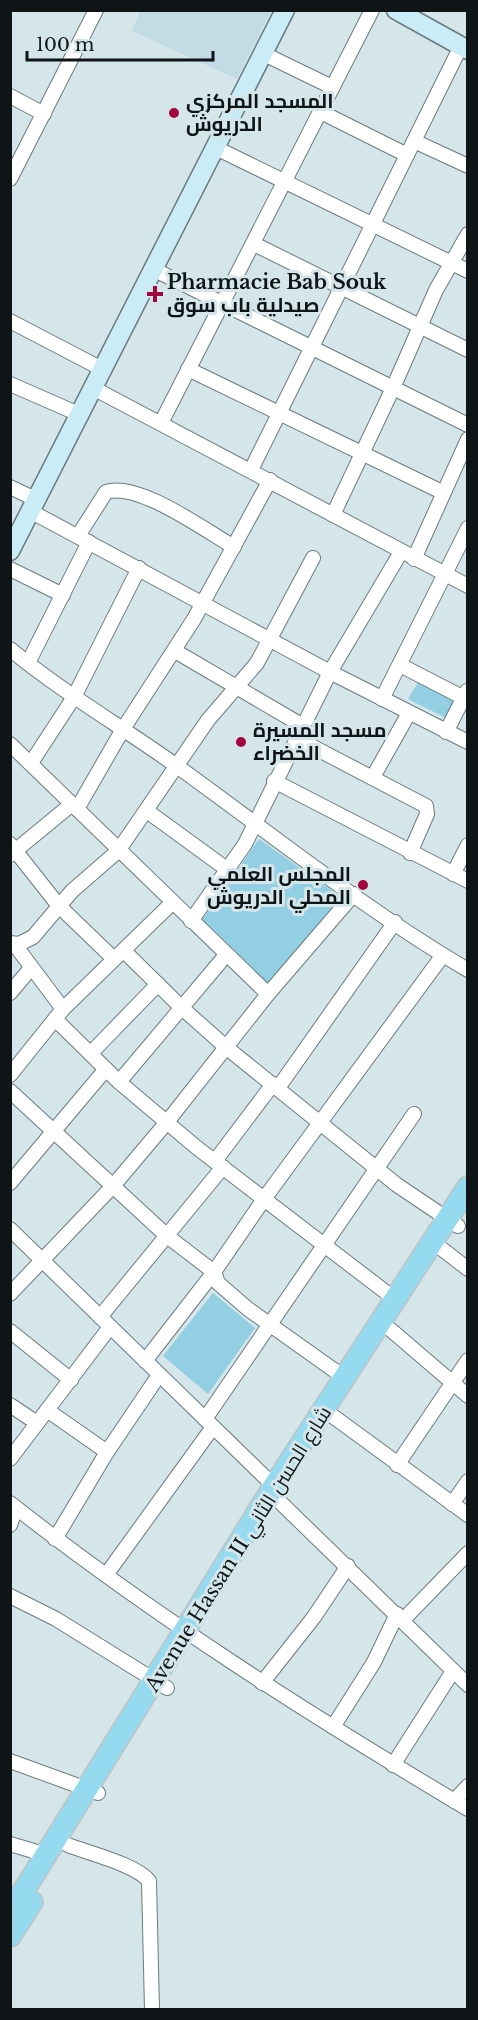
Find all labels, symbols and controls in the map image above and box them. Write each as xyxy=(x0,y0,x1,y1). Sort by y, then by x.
scale bar xyxy=(27,24,213,62)
text: 100 m xyxy=(36,34,94,56)
place label: المسجد المركزي الدريوش xyxy=(186,89,333,136)
marker: المسجد المركزي الدريوش xyxy=(167,106,181,120)
place label: Pharmacie Bab Souk صيدلية باب سوق xyxy=(167,270,387,318)
marker: Pharmacie Bab Souk صيدلية باب سوق xyxy=(148,287,162,301)
place label: مسجد المسيرة الخضراء xyxy=(253,718,386,765)
marker: مسجد المسيرة الخضراء xyxy=(234,735,248,749)
place label: المجلس العلمي المحلي الدريوش xyxy=(207,862,351,913)
marker: المجلس العلمي المحلي الدريوش xyxy=(356,878,370,892)
street label: Avenue Hassan II شارع الحسن الثاني xyxy=(139,1402,340,1699)

